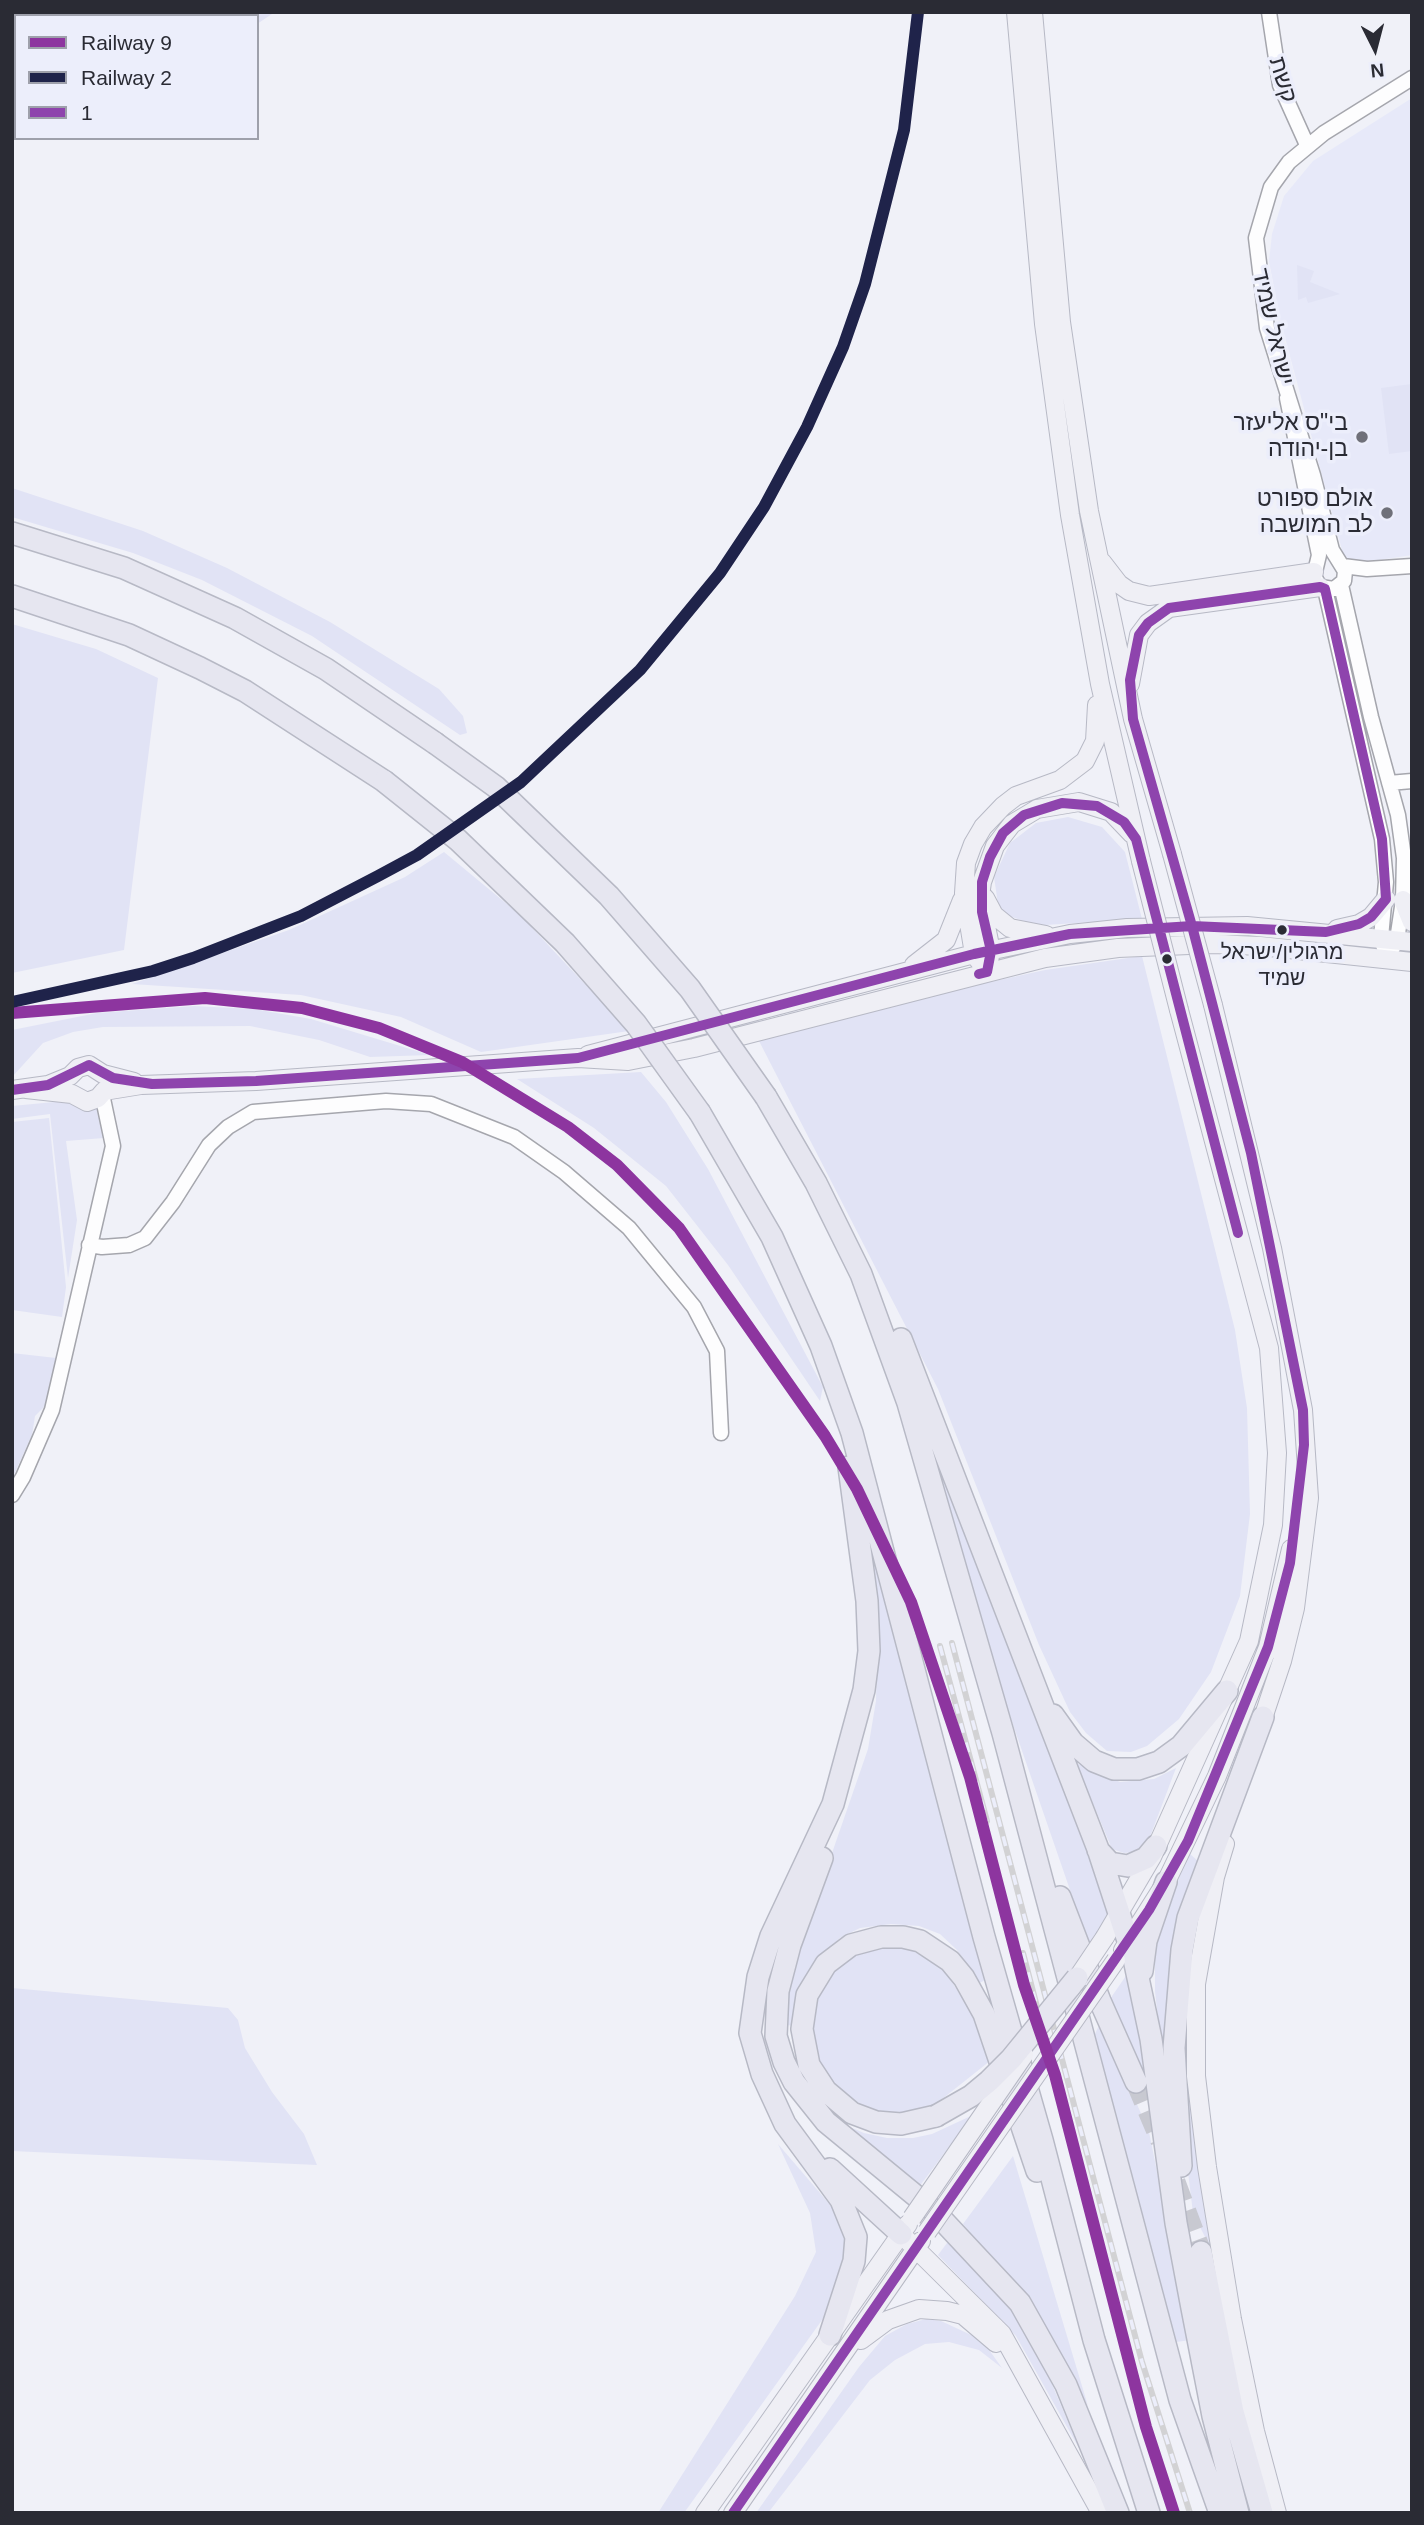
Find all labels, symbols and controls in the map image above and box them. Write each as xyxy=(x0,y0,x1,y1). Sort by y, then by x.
legend xyxy=(14,14,259,140)
north arrow xyxy=(1340,14,1410,84)
text: Railway 9 xyxy=(81,31,172,54)
street label: קשת xyxy=(1262,54,1302,106)
text: N xyxy=(1369,59,1385,82)
text: Railway 2 xyxy=(81,66,172,89)
text: 1 xyxy=(81,101,93,124)
street label: ישראל שמיד xyxy=(1245,266,1299,388)
place label: בי"ס אליעזר בן-יהודה xyxy=(1233,410,1348,464)
marker: בי"ס אליעזר בן-יהודה xyxy=(1354,429,1370,445)
place label: אולם ספורט לב המושבה xyxy=(1257,486,1373,540)
marker: אולם ספורט לב המושבה xyxy=(1379,505,1395,521)
marker: מרגולין/ישראל שמיד xyxy=(1275,923,1289,937)
place label: מרגולין/ישראל שמיד xyxy=(1221,940,1343,990)
unlabelled marker xyxy=(1160,952,1174,966)

